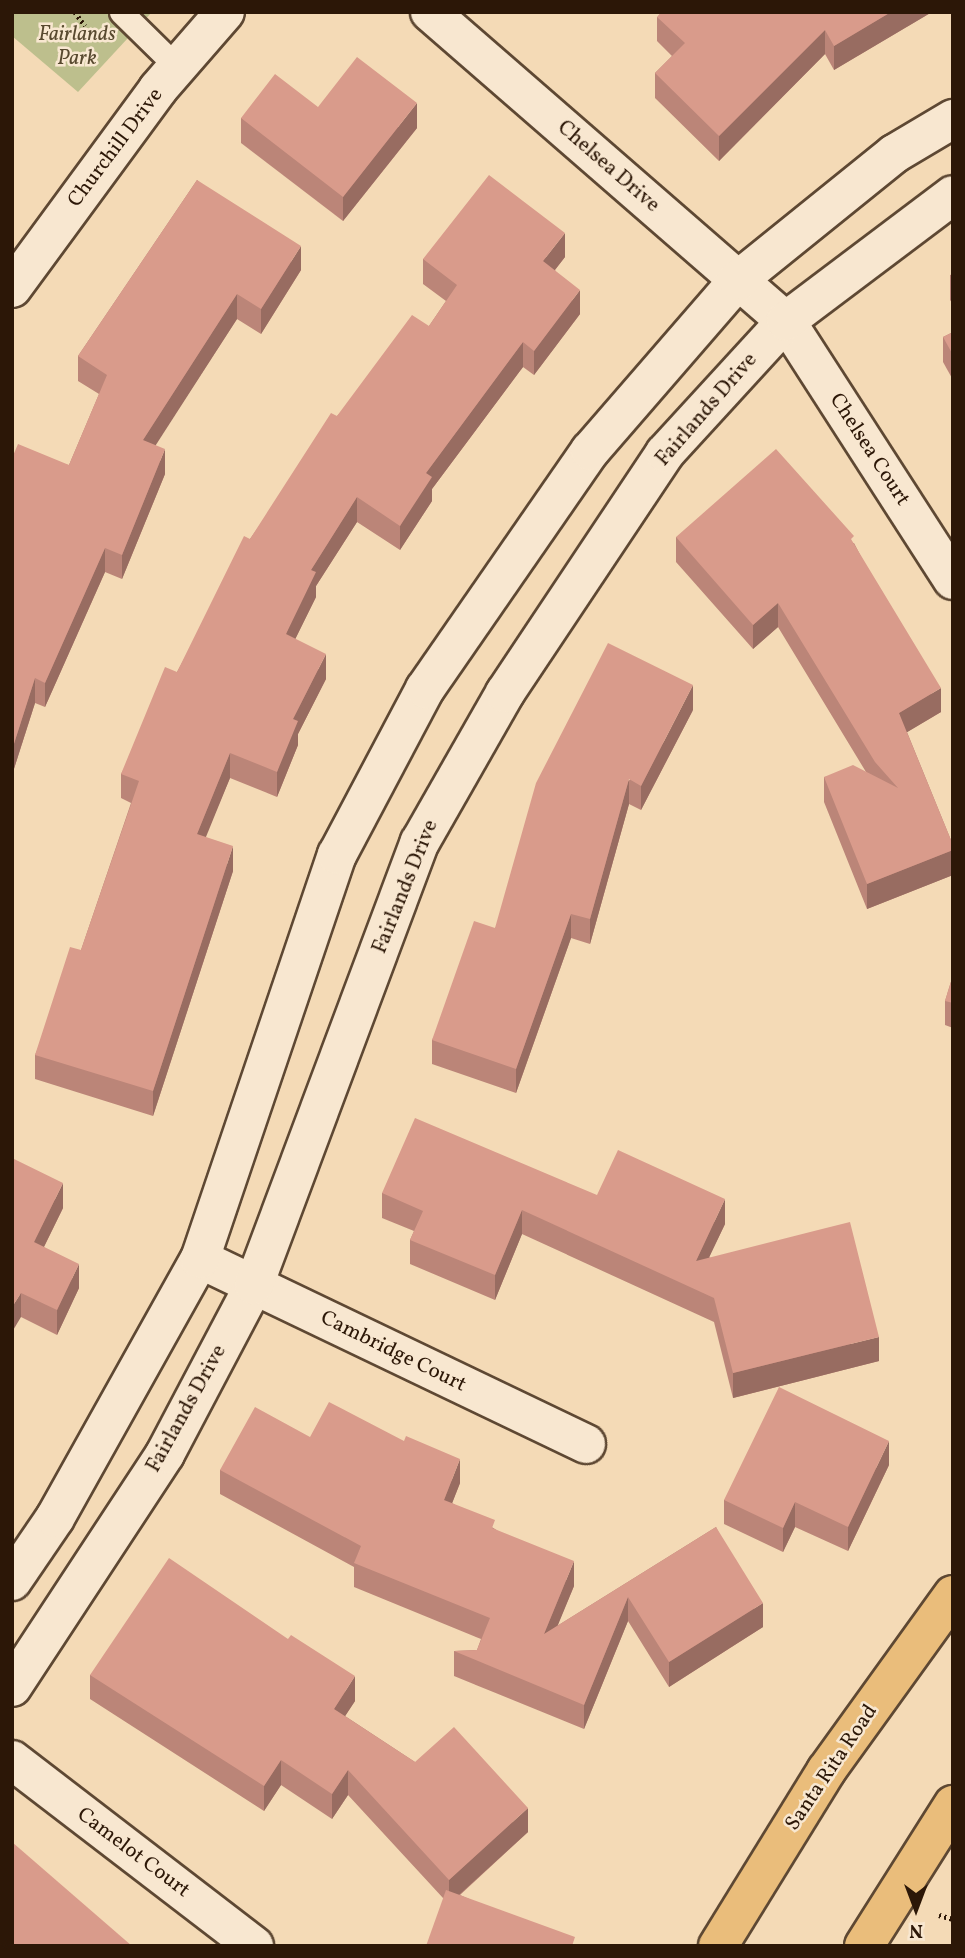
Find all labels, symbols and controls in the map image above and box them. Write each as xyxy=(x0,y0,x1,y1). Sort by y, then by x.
park label: Fairlands Park xyxy=(38,22,116,72)
street label: Churchill Drive xyxy=(63,83,169,213)
street label: Chelsea Drive xyxy=(552,116,664,218)
street label: Fairlands Drive xyxy=(651,348,763,472)
street label: Chelsea Court xyxy=(823,389,915,511)
street label: Fairlands Drive xyxy=(368,816,444,958)
street label: Cambridge Court xyxy=(316,1306,470,1398)
street label: Fairlands Drive xyxy=(142,1341,232,1477)
street label: Santa Rita Road xyxy=(781,1700,883,1836)
street label: Camelot Court xyxy=(72,1802,194,1904)
north arrow xyxy=(881,1874,951,1944)
text: N xyxy=(909,1917,923,1943)

